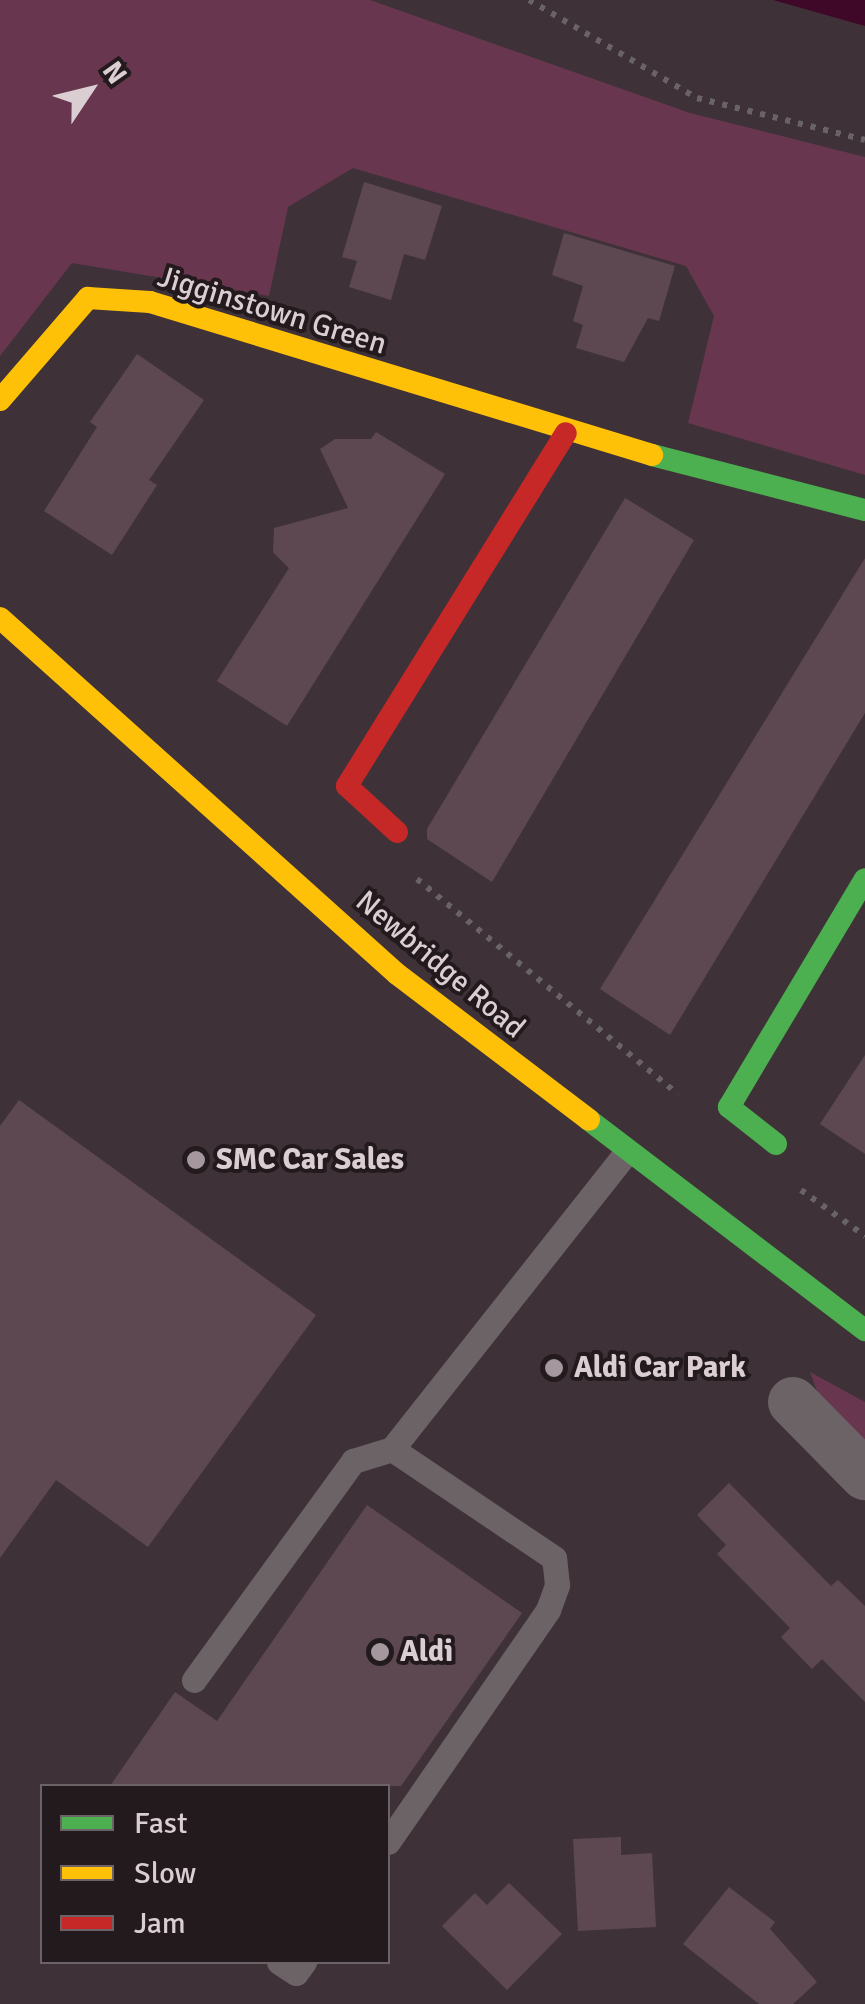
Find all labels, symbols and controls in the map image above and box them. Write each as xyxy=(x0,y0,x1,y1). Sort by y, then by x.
north arrow xyxy=(40,40,140,140)
text: N xyxy=(95,55,134,91)
street label: Jigginstown Green xyxy=(153,259,391,363)
street label: Newbridge Road xyxy=(348,884,532,1046)
place label: SMC Car Sales xyxy=(216,1142,404,1178)
marker: SMC Car Sales xyxy=(185,1149,207,1171)
place label: Aldi Car Park xyxy=(574,1350,746,1386)
marker: Aldi Car Park xyxy=(543,1357,565,1379)
place label: Aldi xyxy=(400,1634,453,1670)
marker: Aldi xyxy=(369,1641,391,1663)
legend xyxy=(40,1784,390,1964)
text: Fast xyxy=(134,1805,187,1842)
text: Slow xyxy=(134,1855,196,1892)
text: Jam xyxy=(134,1905,186,1942)

